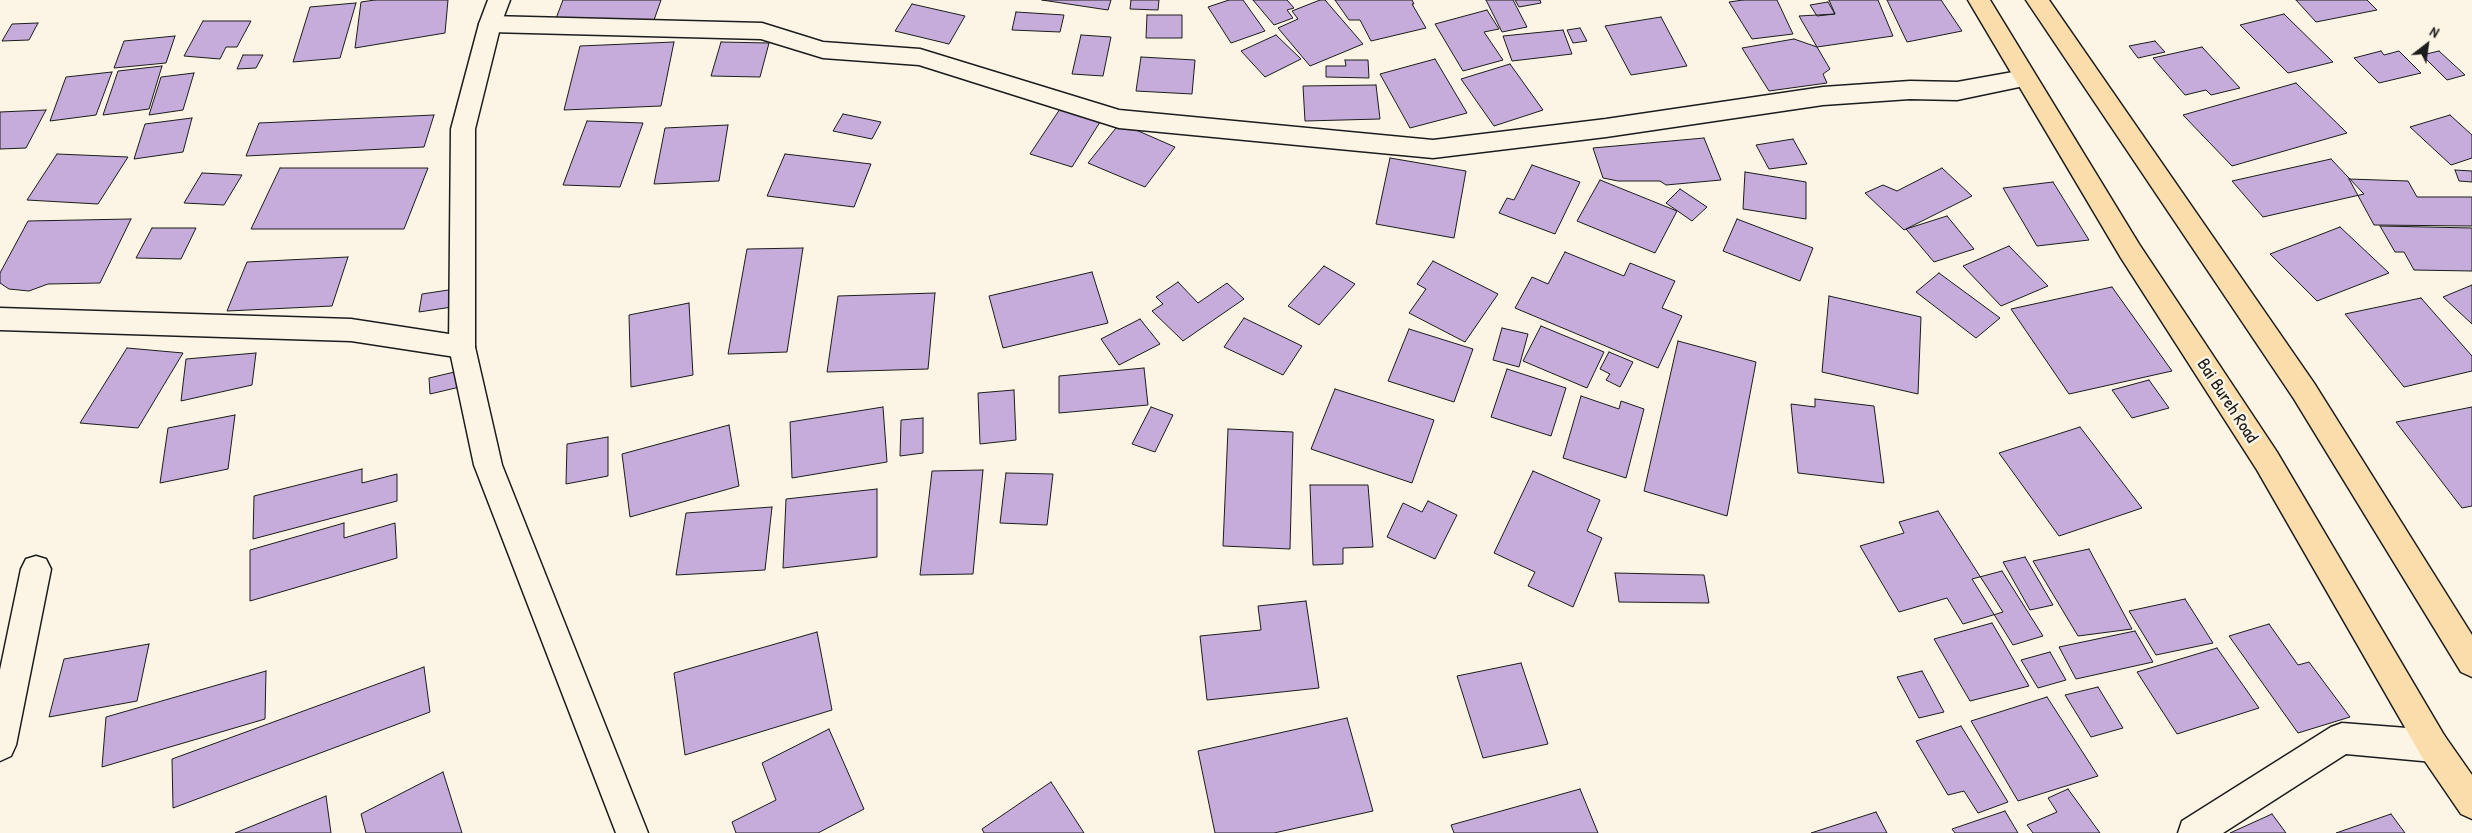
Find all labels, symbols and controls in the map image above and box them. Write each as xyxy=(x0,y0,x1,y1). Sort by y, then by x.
north arrow xyxy=(2402,20,2452,70)
text: N xyxy=(2427,21,2443,42)
street label: Bai Bureh Road xyxy=(2192,355,2262,447)

